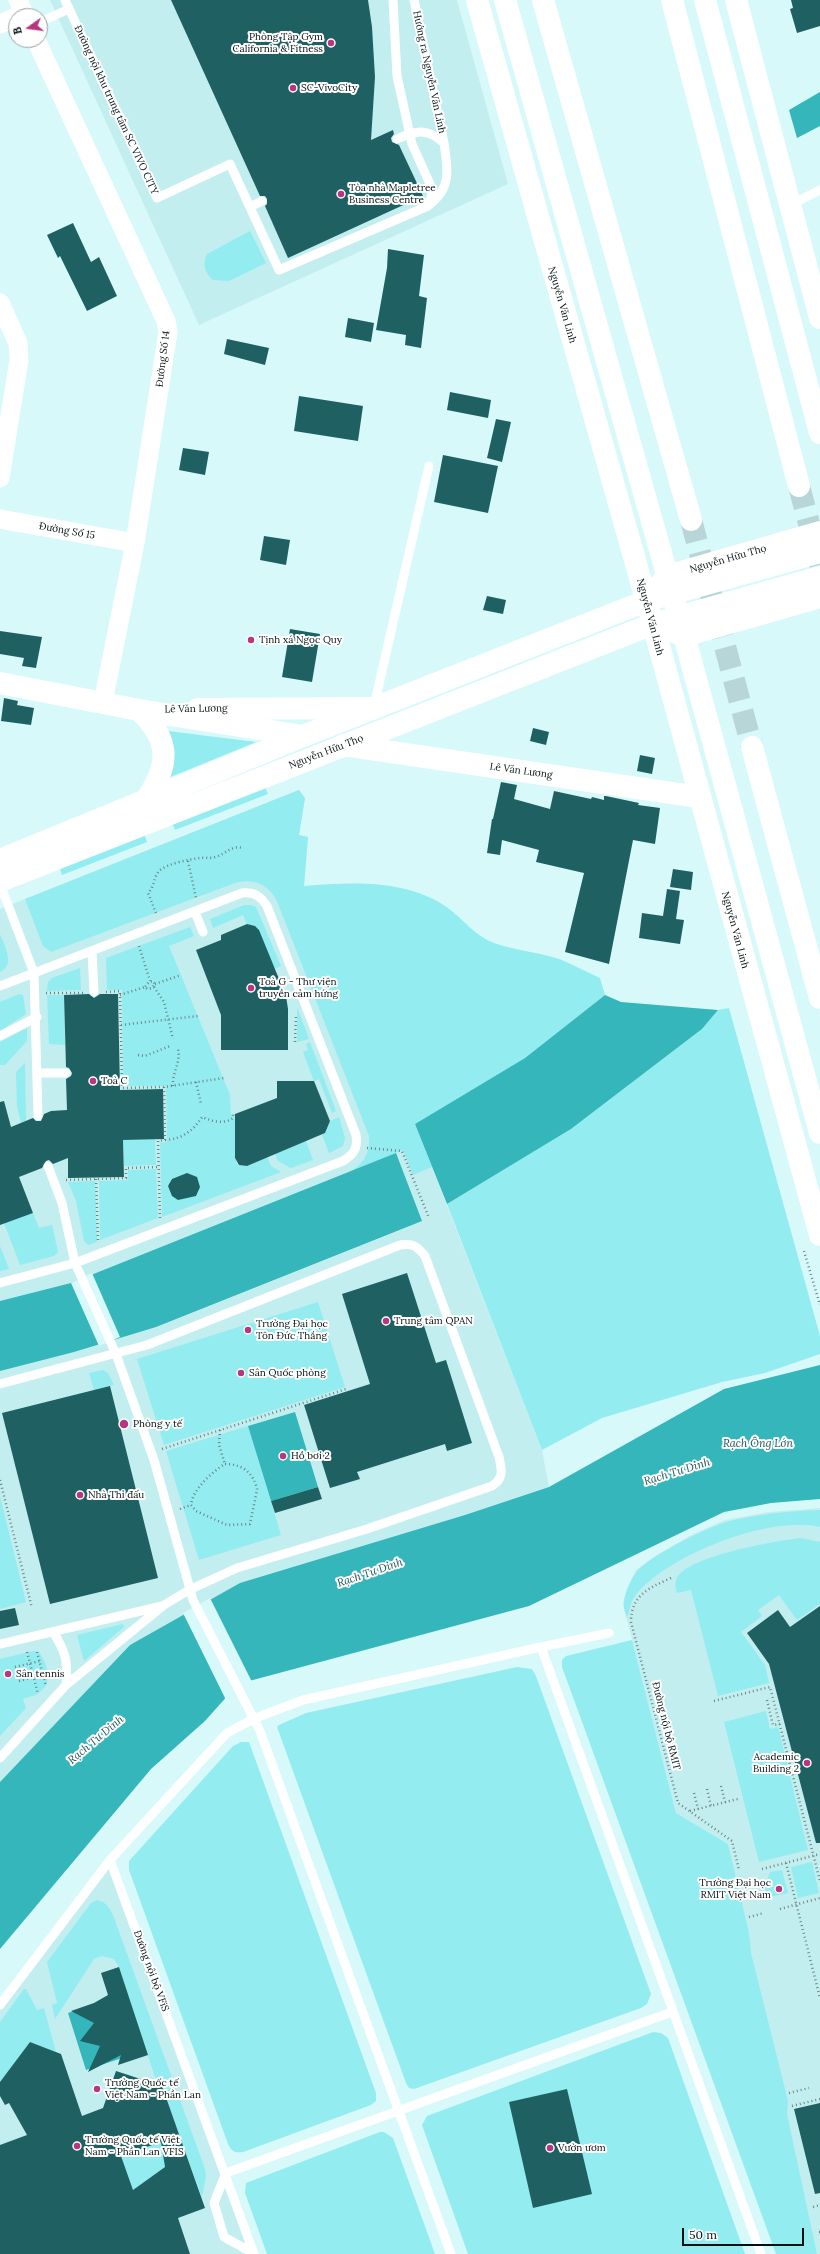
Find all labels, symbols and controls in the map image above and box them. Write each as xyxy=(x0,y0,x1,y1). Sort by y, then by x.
north arrow xyxy=(8,8,48,48)
street label: Hướng ra Nguyễn Văn Linh xyxy=(410,10,448,134)
street label: Đường nội khu trung tâm SC VIVO CITY xyxy=(71,24,161,196)
text: B xyxy=(10,25,25,36)
place label: Phòng Tập Gym California & Fitness xyxy=(233,31,323,54)
marker: Phòng Tập Gym California & Fitness xyxy=(326,38,336,48)
place label: SC-VivoCity xyxy=(301,82,357,94)
marker: SC-VivoCity xyxy=(288,83,298,93)
place label: Tòa nhà Mapletree Business Centre xyxy=(349,182,436,206)
marker: Tòa nhà Mapletree Business Centre xyxy=(336,189,346,199)
street label: Nguyễn Văn Linh xyxy=(545,265,579,345)
street label: Đường Số 14 xyxy=(154,330,172,388)
street label: Đường Số 15 xyxy=(38,520,96,542)
street label: Nguyễn Hữu Thọ xyxy=(688,542,768,576)
street label: Nguyễn Văn Linh xyxy=(634,577,666,657)
place label: Tịnh xá Ngọc Quy xyxy=(259,634,342,646)
marker: Tịnh xá Ngọc Quy xyxy=(246,635,256,645)
street label: Lê Văn Lương xyxy=(164,702,228,716)
street label: Nguyễn Hữu Thọ xyxy=(287,732,365,772)
street label: Lê Văn Lương xyxy=(489,761,553,781)
street label: Nguyễn Văn Linh xyxy=(719,890,751,970)
place label: Toà G - Thư viện truyền cảm hứng xyxy=(259,976,338,1000)
marker: Toà G - Thư viện truyền cảm hứng xyxy=(246,983,256,993)
place label: Toà C xyxy=(101,1075,128,1087)
marker: Toà C xyxy=(88,1076,98,1086)
place label: Trung tâm QPAN xyxy=(394,1315,473,1327)
marker: Trung tâm QPAN xyxy=(381,1316,391,1326)
place label: Trường Đại học Tôn Đức Thắng xyxy=(256,1318,328,1342)
marker: Trường Đại học Tôn Đức Thắng xyxy=(243,1325,253,1335)
place label: Sân Quốc phòng xyxy=(249,1367,326,1379)
marker: Sân Quốc phòng xyxy=(236,1368,246,1378)
marker: Phòng y tế xyxy=(118,1418,130,1430)
place label: Phòng y tế xyxy=(133,1418,182,1430)
water label: Rạch Ông Lớn xyxy=(723,1437,793,1451)
place label: Hồ bơi 2 xyxy=(291,1450,330,1462)
marker: Hồ bơi 2 xyxy=(278,1451,288,1461)
water label: Rạch Tư Dinh xyxy=(642,1456,712,1488)
place label: Nhà Thi đấu xyxy=(88,1489,144,1501)
marker: Nhà Thi đấu xyxy=(75,1490,85,1500)
water label: Rạch Tư Dinh xyxy=(335,1556,405,1590)
place label: Sân tennis xyxy=(16,1668,64,1680)
marker: Sân tennis xyxy=(3,1669,13,1679)
street label: Đường nội bộ RMIT xyxy=(649,1681,683,1771)
water label: Rạch Tư Dinh xyxy=(66,1713,126,1767)
place label: Academic Building 2 xyxy=(753,1751,799,1774)
marker: Academic Building 2 xyxy=(802,1758,812,1768)
place label: Trường Đại học RMIT Việt Nam xyxy=(699,1877,771,1900)
marker: Trường Đại học RMIT Việt Nam xyxy=(774,1884,784,1894)
street label: Đường nội bộ VFiS xyxy=(131,1929,171,2013)
place label: Trường Quốc tế Việt Nam - Phần Lan xyxy=(105,2077,201,2100)
marker: Trường Quốc tế Việt Nam - Phần Lan xyxy=(92,2084,102,2094)
place label: Trường Quốc tế Việt Nam - Phần Lan VFIS xyxy=(85,2134,184,2158)
marker: Trường Quốc tế Việt Nam - Phần Lan VFIS xyxy=(72,2141,82,2151)
place label: Vườn ươm xyxy=(558,2142,606,2154)
marker: Vườn ươm xyxy=(545,2143,555,2153)
scale bar xyxy=(684,2220,806,2246)
text: 50 m xyxy=(689,2227,717,2242)

